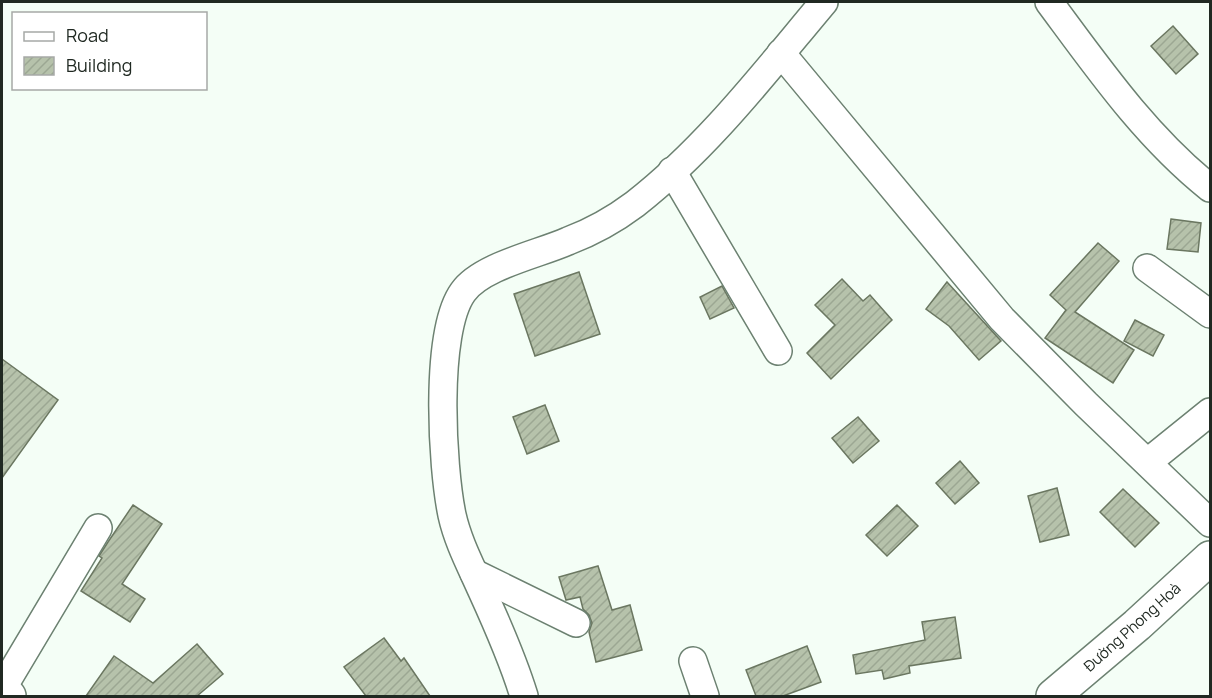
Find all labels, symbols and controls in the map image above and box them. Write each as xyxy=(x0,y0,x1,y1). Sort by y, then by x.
legend xyxy=(12,12,207,90)
text: Road xyxy=(66,23,109,47)
text: Building xyxy=(66,53,132,77)
street label: Đường Phong Hoà xyxy=(1079,578,1185,676)

